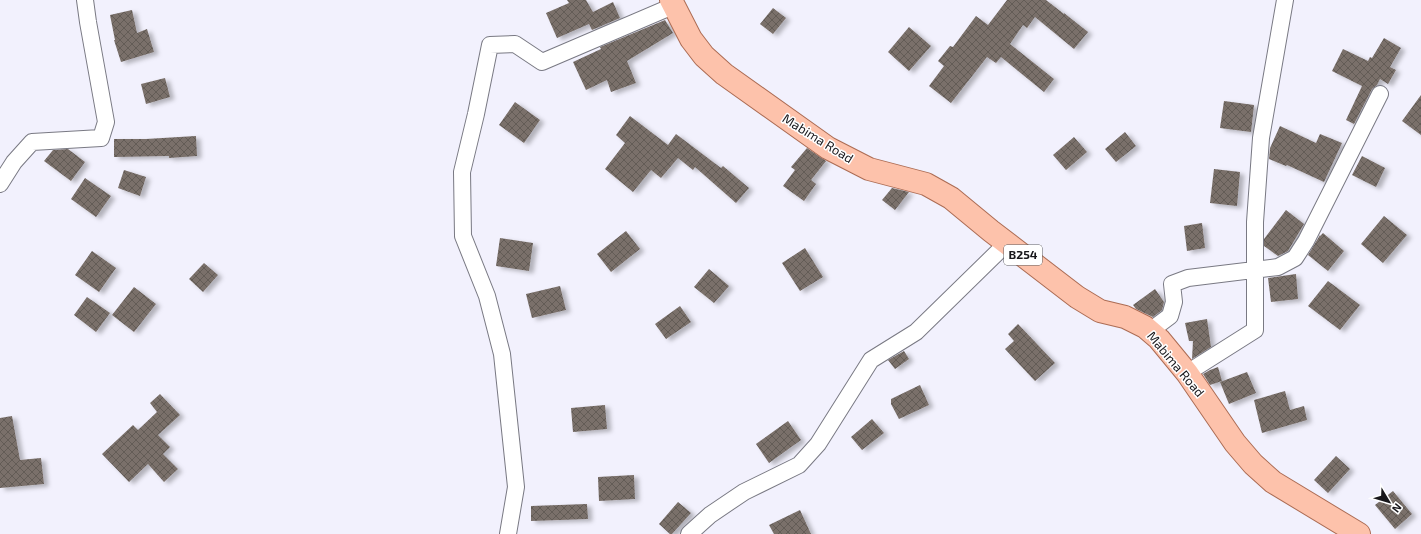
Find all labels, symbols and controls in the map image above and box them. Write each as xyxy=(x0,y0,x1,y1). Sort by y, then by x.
street label: Mabima Road xyxy=(780,110,856,166)
road number: B254 xyxy=(1004,245,1042,265)
street label: Mabima Road xyxy=(1144,328,1208,400)
north arrow xyxy=(1369,482,1409,522)
text: N xyxy=(1390,501,1405,516)

